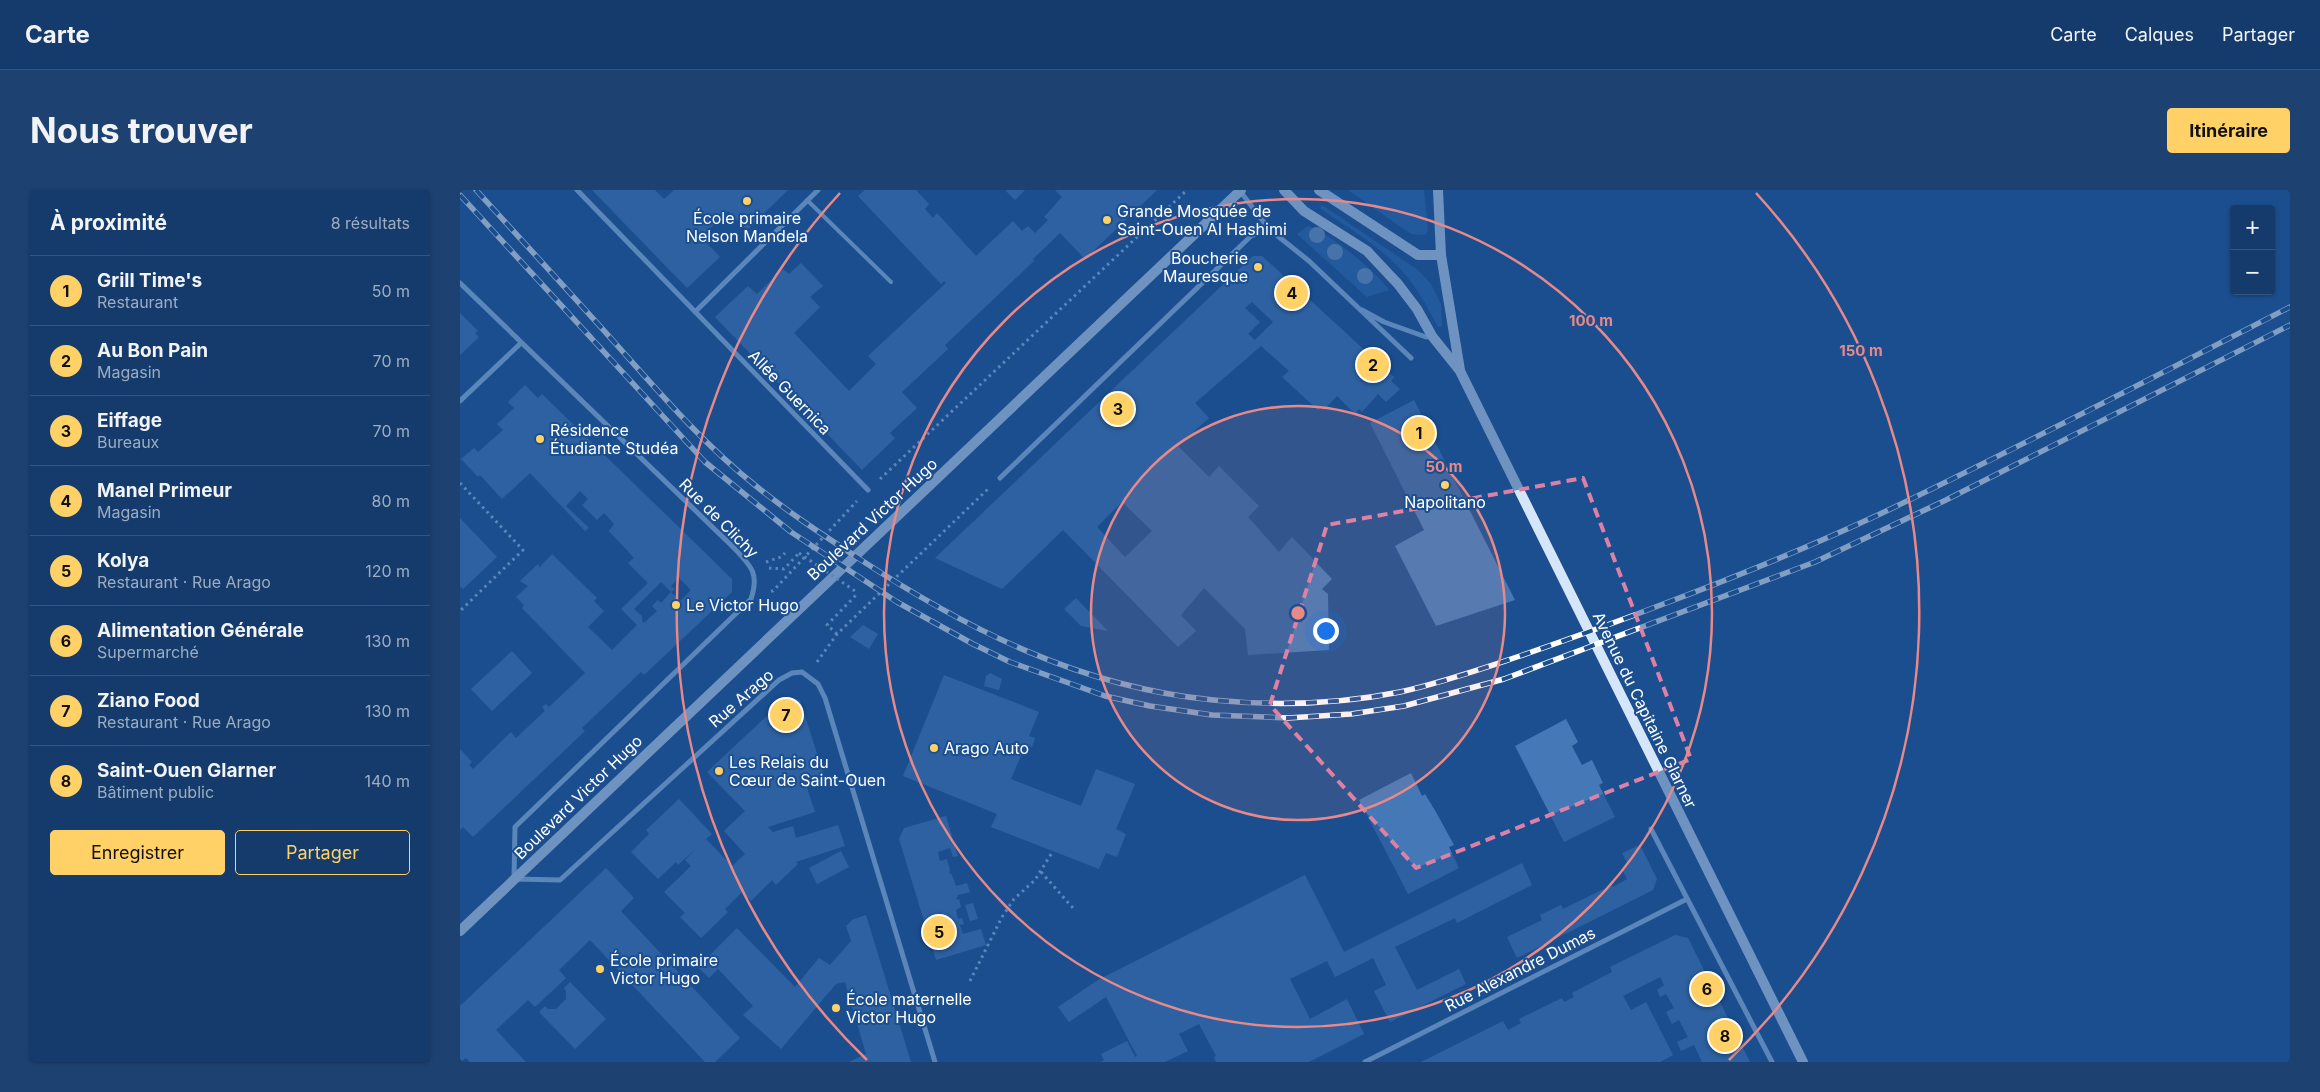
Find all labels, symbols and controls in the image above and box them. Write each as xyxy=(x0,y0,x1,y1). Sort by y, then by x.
text: Carte xyxy=(25,20,90,49)
text: Carte xyxy=(2050,24,2097,45)
text: Calques xyxy=(2125,24,2194,45)
text: Partager xyxy=(2222,24,2295,45)
button: Itinéraire xyxy=(2167,108,2290,153)
text: Nous trouver xyxy=(30,109,253,151)
marker: École primaire Nelson Mandela xyxy=(741,195,753,207)
place label: Grande Mosquée de Saint-Ouen Al Hashimi xyxy=(1117,201,1287,239)
map controls xyxy=(2230,205,2275,295)
button: + xyxy=(2230,205,2275,250)
place label: École primaire Nelson Mandela xyxy=(686,208,808,246)
text: À proximité xyxy=(50,210,167,235)
text: 8 résultats xyxy=(331,213,410,233)
marker: Grande Mosquée de Saint-Ouen Al Hashimi xyxy=(1101,214,1113,226)
place label: Boucherie Mauresque xyxy=(1163,248,1248,286)
button: − xyxy=(2230,250,2275,295)
marker: Boucherie Mauresque xyxy=(1252,261,1264,273)
text: Grill Time's xyxy=(97,269,202,292)
pin: 4 xyxy=(1276,274,1308,312)
text: 1 xyxy=(63,281,69,301)
text: 50 m xyxy=(372,281,410,301)
text: Restaurant xyxy=(97,292,178,312)
text: 100 m xyxy=(1569,311,1613,330)
text: Au Bon Pain xyxy=(97,339,208,362)
text: 150 m xyxy=(1839,341,1883,360)
street label: Allée Guernica xyxy=(744,345,836,439)
pin: 2 xyxy=(1357,346,1389,384)
text: 2 xyxy=(61,351,71,371)
text: 70 m xyxy=(373,351,410,371)
text: Magasin xyxy=(97,362,161,382)
pin: 3 xyxy=(1102,390,1134,428)
text: Eiffage xyxy=(97,409,162,432)
pin: 1 xyxy=(1403,414,1435,452)
place label: Résidence Étudiante Studéa xyxy=(550,420,679,458)
text: 3 xyxy=(61,421,71,441)
text: 70 m xyxy=(373,421,410,441)
text: Bureaux xyxy=(97,432,159,452)
marker: Résidence Étudiante Studéa xyxy=(534,433,546,445)
street label: Boulevard Victor Hugo xyxy=(803,454,941,584)
text: 50 m xyxy=(1426,457,1462,476)
street label: Rue de Clichy xyxy=(675,474,763,562)
text: Manel Primeur xyxy=(97,479,232,502)
marker: Napolitano xyxy=(1439,479,1451,491)
text: 4 xyxy=(61,491,71,511)
text: 80 m xyxy=(371,491,410,511)
place label: Napolitano xyxy=(1404,492,1486,512)
text: Magasin xyxy=(97,502,161,522)
text: Kolya xyxy=(97,549,149,572)
text: 5 xyxy=(61,561,71,581)
text: 120 m xyxy=(365,561,410,581)
text: Restaurant · Rue Arago xyxy=(97,572,271,592)
place label: Le Victor Hugo xyxy=(686,595,799,615)
marker: Le Victor Hugo xyxy=(670,599,682,611)
centre of rings xyxy=(1289,604,1307,622)
street label: Avenue du Capitaine Glarner xyxy=(1589,608,1701,812)
your location xyxy=(1313,618,1339,644)
text: Alimentation Générale xyxy=(97,619,304,642)
text: 6 xyxy=(61,631,71,651)
text: 130 m xyxy=(365,631,410,651)
text: Supermarché xyxy=(97,642,199,662)
street label: Rue Arago xyxy=(705,665,777,731)
text: Ziano Food xyxy=(97,689,200,712)
pin: 7 xyxy=(770,696,802,734)
text: 7 xyxy=(61,701,71,721)
text: 130 m xyxy=(365,701,410,721)
text: Restaurant · Rue Arago xyxy=(97,712,271,732)
street label: Boulevard Victor Hugo xyxy=(510,731,646,863)
place label: Arago Auto xyxy=(944,738,1029,758)
marker: Arago Auto xyxy=(928,742,940,754)
place label: Les Relais du Cœur de Saint-Ouen xyxy=(729,752,886,790)
text: Saint-Ouen Glarner xyxy=(97,759,276,782)
marker: Les Relais du Cœur de Saint-Ouen xyxy=(713,765,725,777)
text: 8 xyxy=(61,771,71,791)
text: 140 m xyxy=(365,771,410,791)
text: Bâtiment public xyxy=(97,782,214,802)
button: Enregistrer xyxy=(50,830,225,875)
button: Partager xyxy=(235,830,410,875)
pin: 5 xyxy=(923,913,955,951)
street label: Rue Alexandre Dumas xyxy=(1441,922,1599,1016)
place label: École primaire Victor Hugo xyxy=(610,950,718,988)
marker: École primaire Victor Hugo xyxy=(594,963,606,975)
pin: 6 xyxy=(1691,970,1723,1008)
place label: École maternelle Victor Hugo xyxy=(846,989,972,1027)
marker: École maternelle Victor Hugo xyxy=(830,1002,842,1014)
pin: 8 xyxy=(1709,1017,1741,1055)

